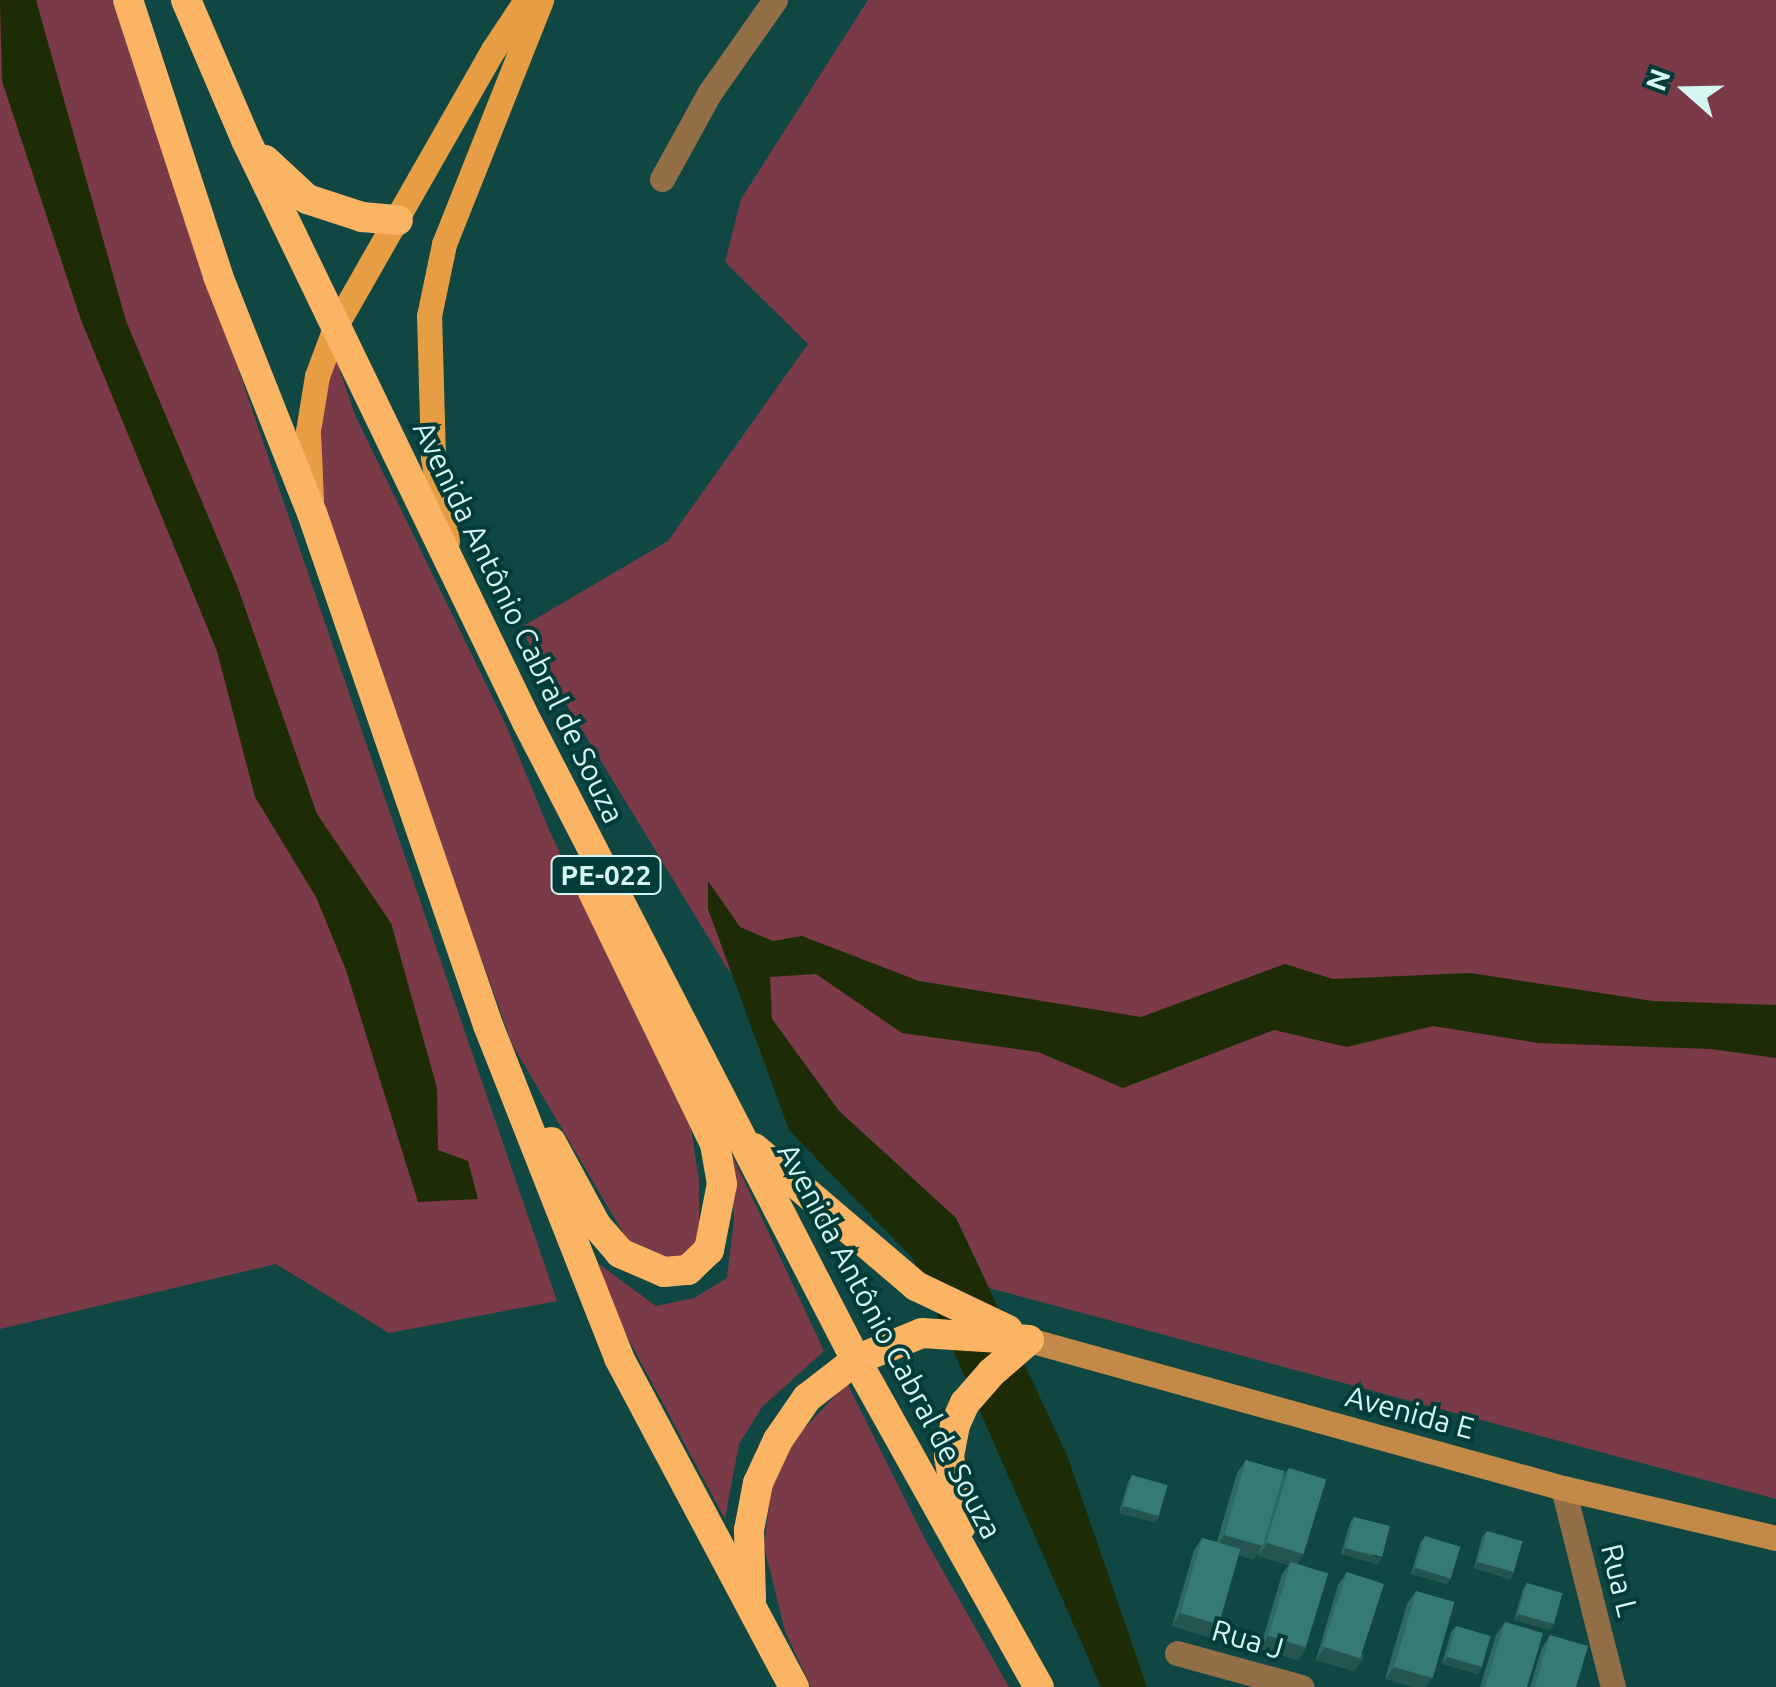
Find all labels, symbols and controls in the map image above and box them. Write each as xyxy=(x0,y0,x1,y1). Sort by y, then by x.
north arrow xyxy=(1636,40,1736,140)
text: N xyxy=(1639,64,1675,95)
street label: Avenida Antônio Cabral de Souza xyxy=(406,415,632,829)
road number: PE-022 xyxy=(548,852,664,898)
street label: Avenida Antônio Cabral de Souza xyxy=(770,1137,1010,1545)
street label: Avenida E xyxy=(1342,1378,1478,1446)
street label: Rua L xyxy=(1594,1540,1646,1620)
street label: Rua J xyxy=(1208,1612,1288,1666)

